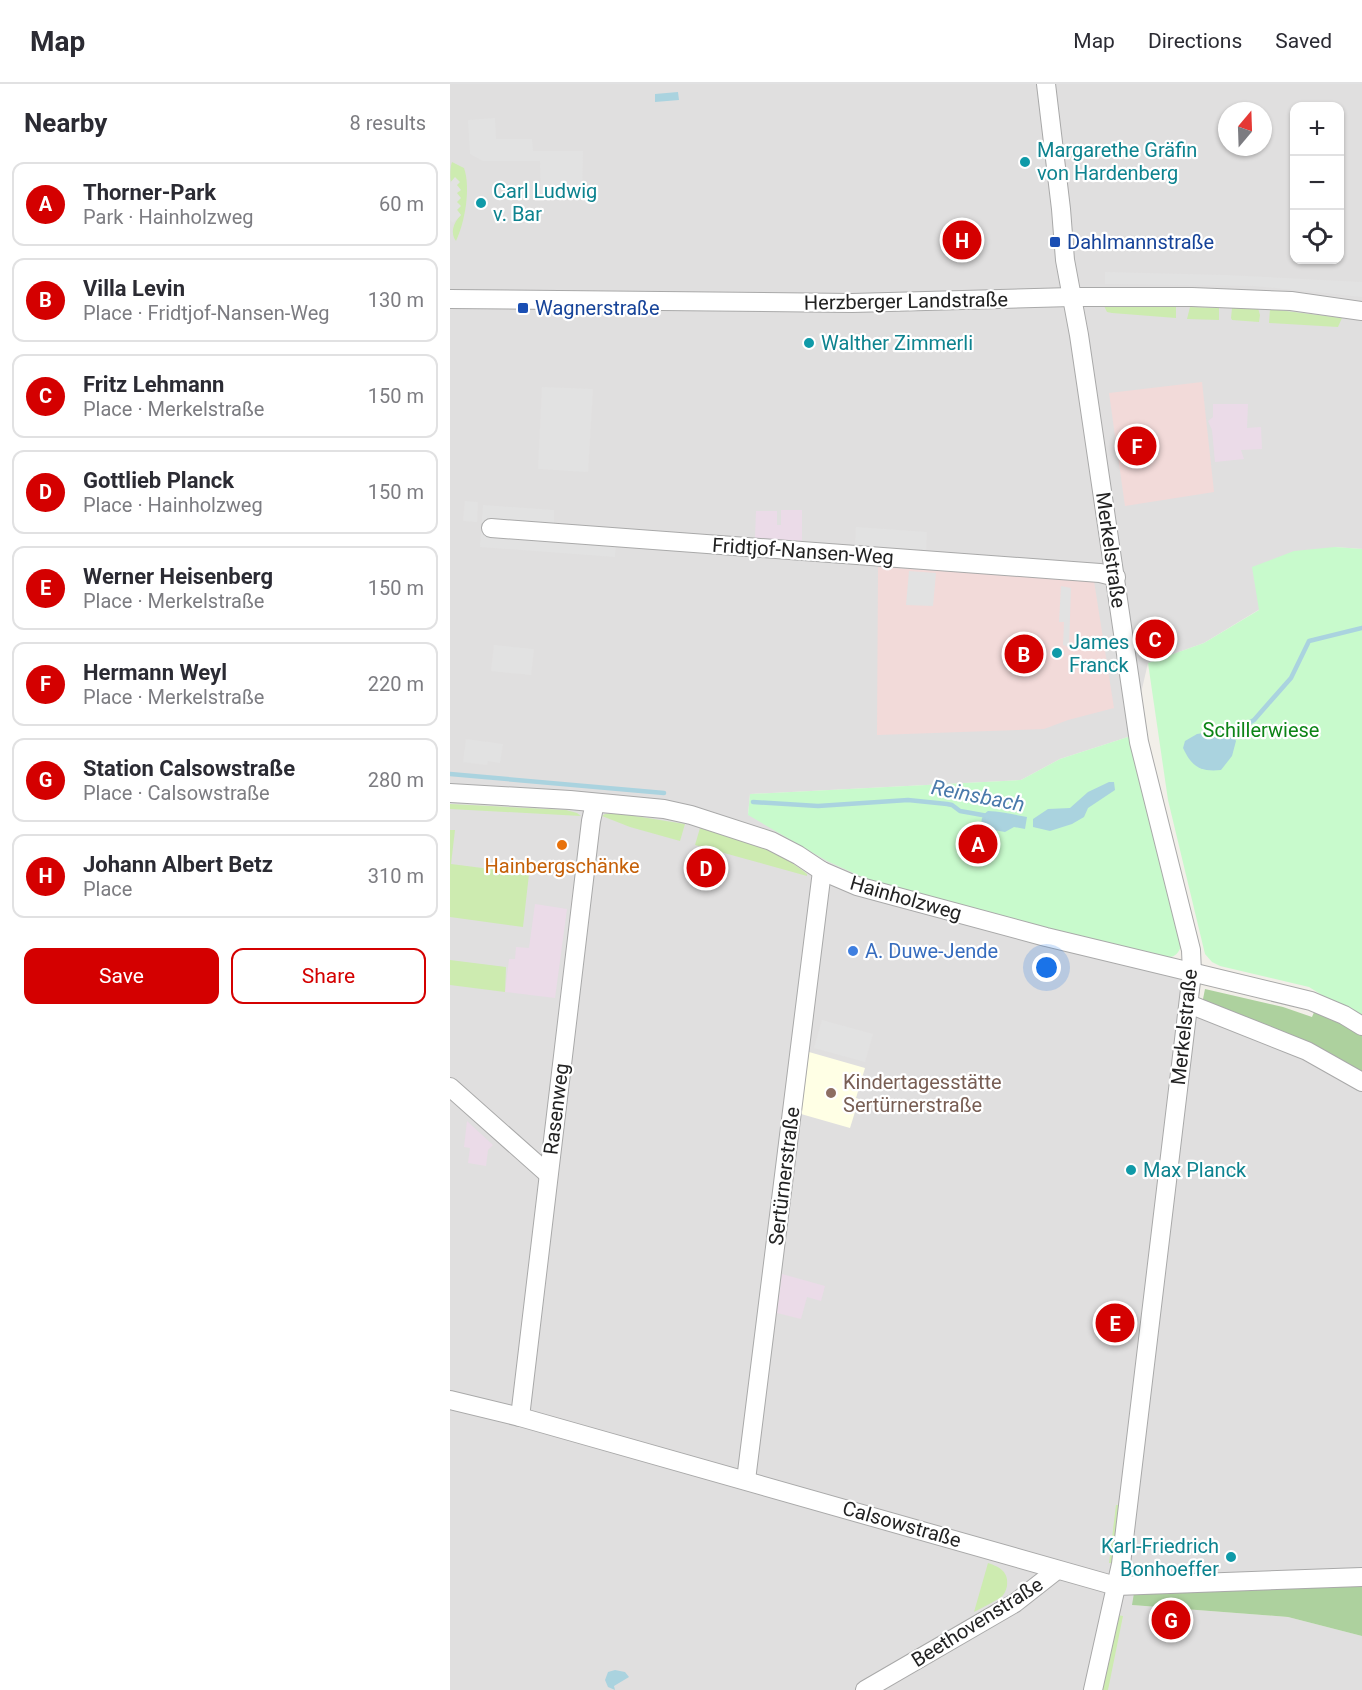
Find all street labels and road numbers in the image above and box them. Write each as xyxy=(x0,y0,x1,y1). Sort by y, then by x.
street label: Herzberger Landstraße xyxy=(804,287,1008,315)
street label: Merkelstraße xyxy=(1091,490,1131,610)
street label: Fridtjof-Nansen-Weg xyxy=(711,533,895,569)
street label: Hainholzweg xyxy=(847,871,965,925)
street label: Merkelstraße xyxy=(1166,968,1202,1086)
street label: Rasenweg xyxy=(538,1062,574,1156)
street label: Sertürnerstraße xyxy=(764,1105,804,1247)
street label: Calsowstraße xyxy=(840,1496,964,1552)
street label: Beethovenstraße xyxy=(907,1572,1047,1672)

